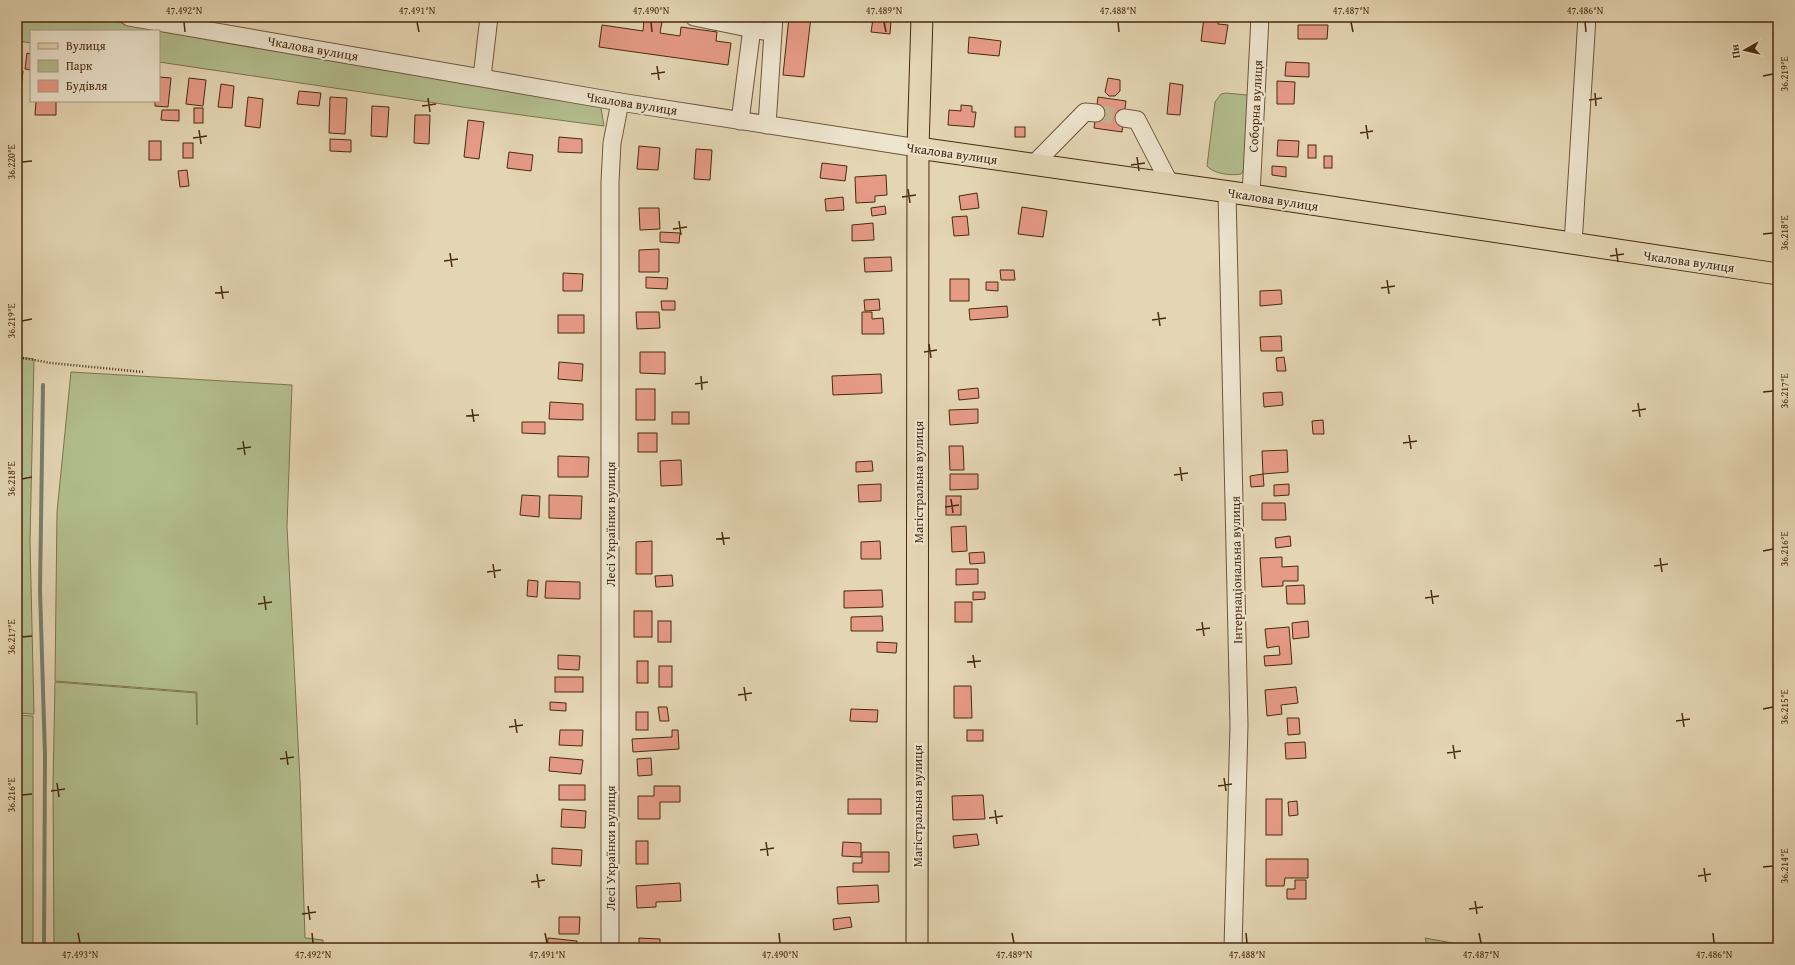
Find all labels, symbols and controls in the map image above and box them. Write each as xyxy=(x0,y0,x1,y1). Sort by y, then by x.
text: 47.492°N xyxy=(166,3,203,18)
text: 47.491°N xyxy=(399,3,436,18)
text: 47.490°N xyxy=(633,3,670,18)
text: 47.489°N xyxy=(866,3,903,18)
text: 47.488°N xyxy=(1100,3,1137,18)
text: 47.487°N xyxy=(1333,3,1370,18)
text: 47.486°N xyxy=(1567,3,1604,18)
legend xyxy=(30,30,160,102)
north arrow xyxy=(1725,30,1765,70)
street label: Чкалова вулиця xyxy=(266,31,360,66)
text: Вулиця xyxy=(66,37,106,54)
text: Пн xyxy=(1726,43,1744,60)
text: 36.219°E xyxy=(1777,56,1792,92)
text: Парк xyxy=(66,57,93,74)
street label: Соборна вулиця xyxy=(1244,59,1267,153)
text: Будівля xyxy=(66,77,107,94)
street label: Чкалова вулиця xyxy=(585,87,679,120)
street label: Чкалова вулиця xyxy=(905,138,999,169)
text: 36.220°E xyxy=(4,144,19,180)
street label: Чкалова вулиця xyxy=(1226,183,1320,216)
text: 36.218°E xyxy=(1777,215,1792,251)
street label: Чкалова вулиця xyxy=(1642,246,1736,277)
text: 36.219°E xyxy=(4,303,19,339)
text: 36.217°E xyxy=(1777,373,1792,409)
street label: Магістральна вулиця xyxy=(909,420,928,543)
text: 36.218°E xyxy=(4,461,19,497)
street label: Лесі Українки вулиця xyxy=(601,461,620,587)
street label: Інтернаціональна вулиця xyxy=(1226,496,1247,644)
text: 36.216°E xyxy=(1777,531,1792,567)
text: 36.217°E xyxy=(4,619,19,655)
text: 36.215°E xyxy=(1777,689,1792,725)
street label: Магістральна вулиця xyxy=(908,744,927,867)
text: 36.216°E xyxy=(4,777,19,813)
street label: Лесі Українки вулиця xyxy=(601,785,620,911)
text: 36.214°E xyxy=(1777,848,1792,884)
text: 47.493°N xyxy=(62,947,99,962)
text: 47.492°N xyxy=(295,947,332,962)
text: 47.491°N xyxy=(529,947,566,962)
text: 47.490°N xyxy=(762,947,799,962)
text: 47.489°N xyxy=(996,947,1033,962)
text: 47.488°N xyxy=(1229,947,1266,962)
text: 47.487°N xyxy=(1463,947,1500,962)
text: 47.486°N xyxy=(1696,947,1733,962)

